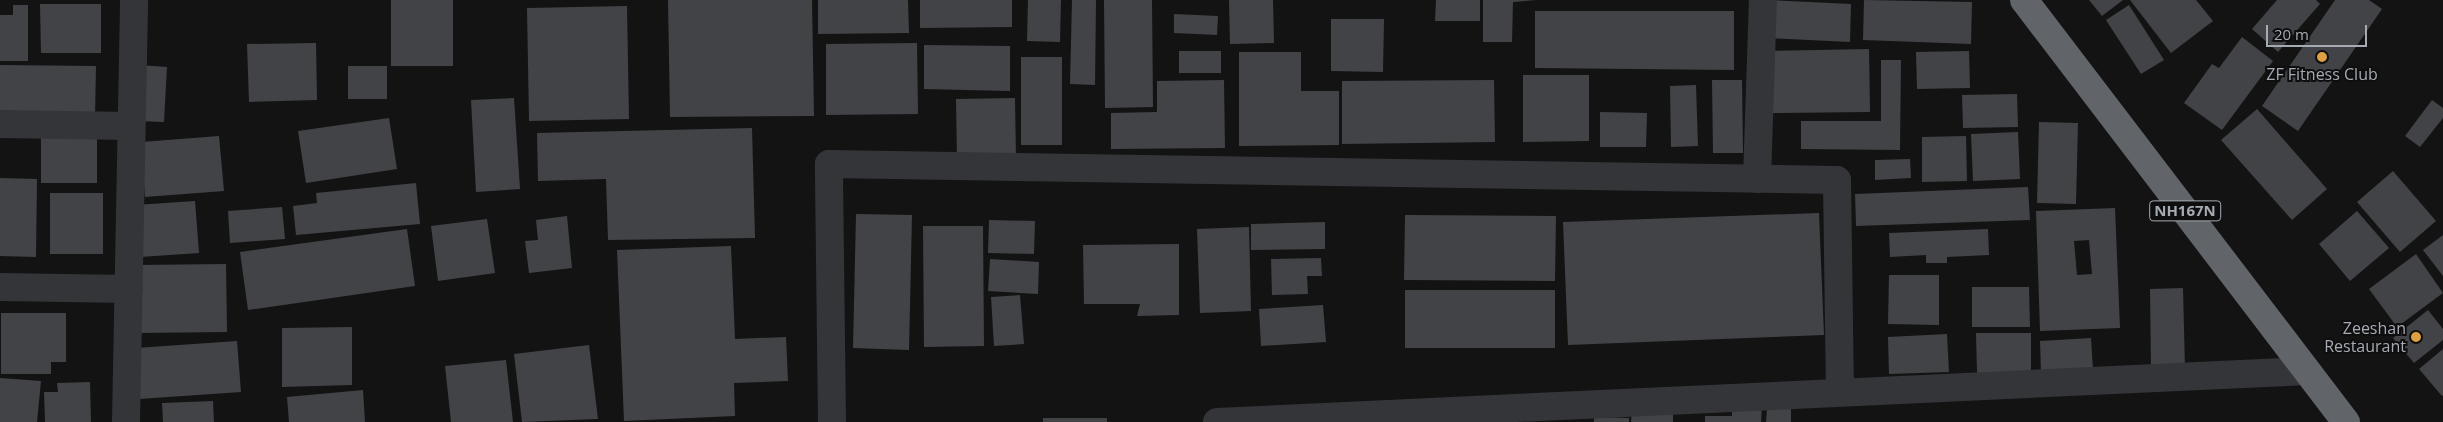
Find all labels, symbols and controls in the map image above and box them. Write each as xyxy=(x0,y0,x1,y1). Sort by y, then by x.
scale bar xyxy=(2268,15,2369,47)
text: 20 m xyxy=(2274,24,2309,44)
marker: ZF Fitness Club xyxy=(2316,51,2328,63)
place label: ZF Fitness Club xyxy=(2266,64,2378,84)
road number: NH167N xyxy=(2149,198,2221,224)
place label: Zeeshan Restaurant xyxy=(2324,318,2406,356)
marker: Zeeshan Restaurant xyxy=(2410,331,2422,343)

